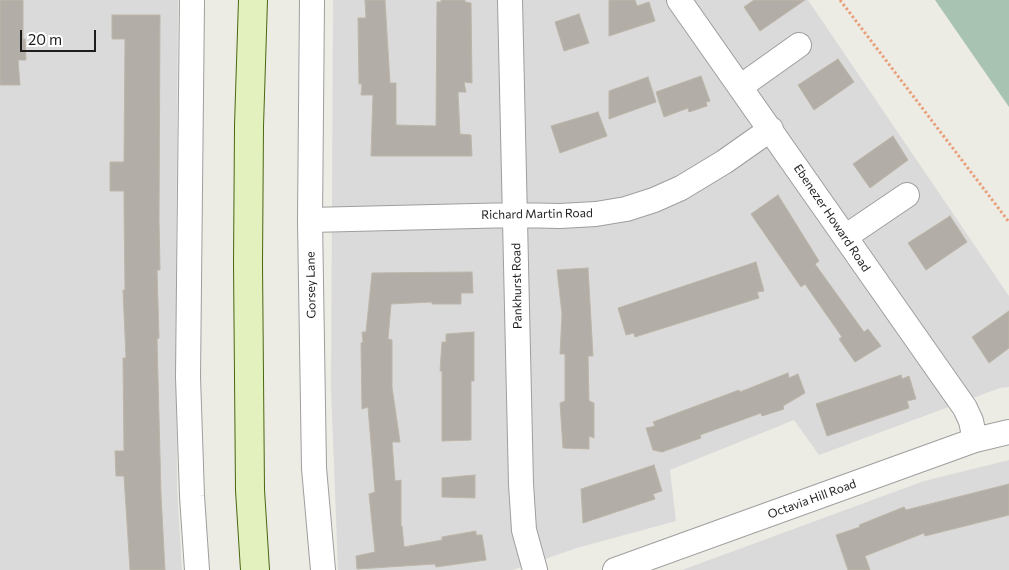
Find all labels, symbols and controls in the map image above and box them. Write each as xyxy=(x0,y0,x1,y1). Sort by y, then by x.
scale bar xyxy=(22,20,99,52)
text: 20 m xyxy=(28,30,62,48)
street label: Ebenezer Howard Road xyxy=(791,161,873,275)
street label: Richard Martin Road xyxy=(481,206,593,222)
street label: Pankhurst Road xyxy=(509,243,525,329)
street label: Gorsey Lane xyxy=(303,251,319,319)
street label: Octavia Hill Road xyxy=(766,476,858,522)

